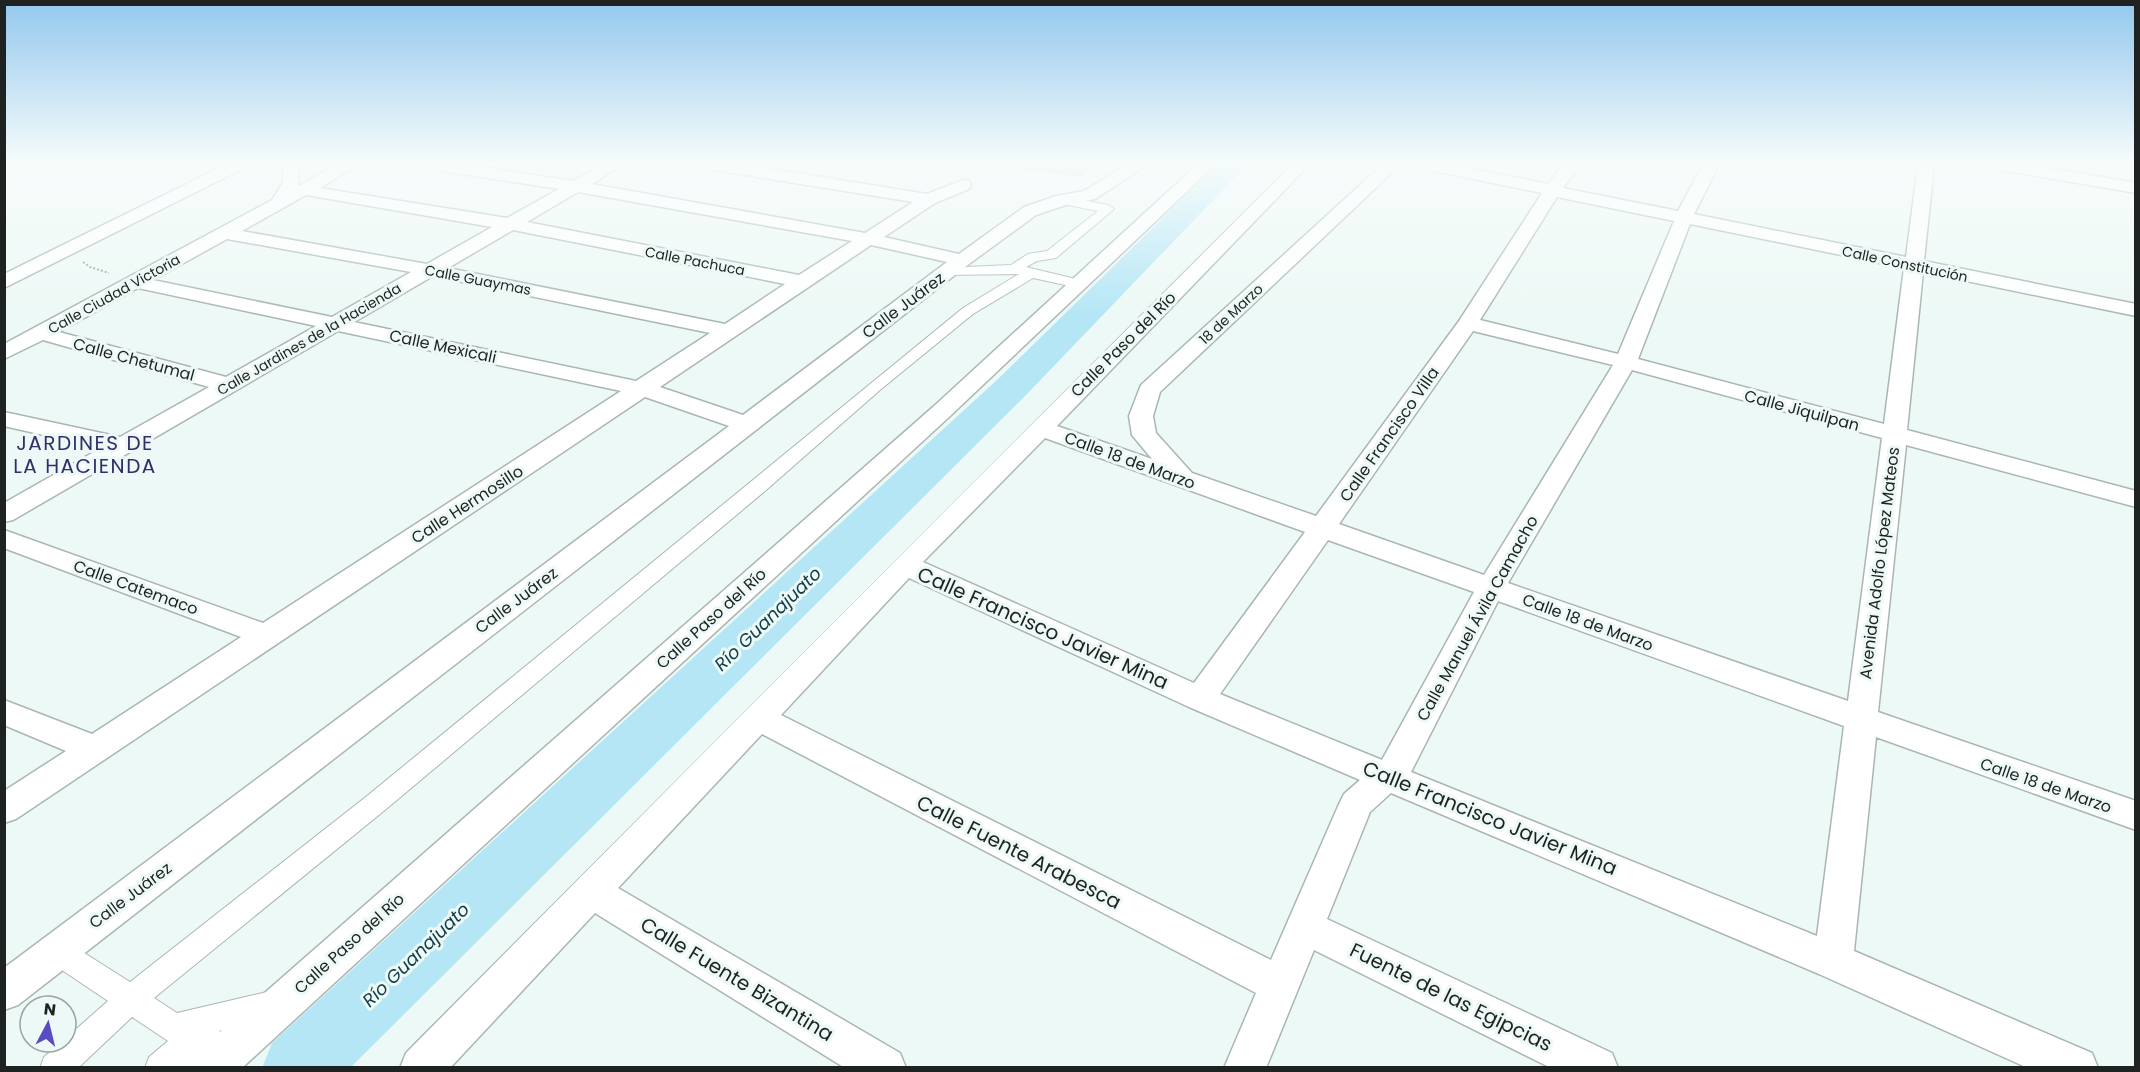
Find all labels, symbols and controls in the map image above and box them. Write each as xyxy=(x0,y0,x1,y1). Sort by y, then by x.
street label: Calle Pachuca xyxy=(643,241,747,281)
street label: Calle Constitución xyxy=(1840,241,1970,287)
street label: Calle Ciudad Victoria xyxy=(44,249,184,339)
street label: Calle Guaymas xyxy=(423,260,533,300)
street label: Calle Juárez xyxy=(857,267,949,344)
street label: Calle Jardines de la Hacienda xyxy=(213,278,405,400)
street label: 18 de Marzo xyxy=(1195,279,1267,349)
street label: Calle Paso del Río xyxy=(1065,286,1181,402)
street label: Calle Mexicali xyxy=(387,324,499,369)
street label: Calle Chetumal xyxy=(71,332,197,387)
street label: Calle Francisco Villa xyxy=(1334,362,1445,506)
street label: Calle Jiquilpan xyxy=(1742,384,1862,437)
street label: Calle 18 de Marzo xyxy=(1061,426,1199,495)
district label: JARDINES DE LA HACIENDA xyxy=(13,429,157,480)
street label: Avenida Adolfo López Mateos xyxy=(1854,446,1905,680)
street label: Calle Hermosillo xyxy=(407,460,528,549)
street label: Calle Manuel Ávila Camacho xyxy=(1411,511,1544,725)
street label: Calle Catemaco xyxy=(70,554,202,621)
street label: Calle Francisco Javier Mina xyxy=(913,560,1173,696)
water label: Río Guanajuato xyxy=(709,561,827,676)
street label: Calle Juárez xyxy=(470,562,562,639)
street label: Calle Paso del Río xyxy=(651,563,771,674)
street label: Calle 18 de Marzo xyxy=(1519,588,1657,657)
street label: Calle 18 de Marzo xyxy=(1977,752,2115,819)
street label: Calle Francisco Javier Mina xyxy=(1359,754,1621,882)
street label: Calle Fuente Arabesca xyxy=(912,788,1126,916)
street label: Calle Juárez xyxy=(84,857,176,934)
street label: Calle Paso del Río xyxy=(289,888,409,999)
water label: Río Guanajuato xyxy=(357,897,475,1012)
street label: Calle Fuente Bizantina xyxy=(635,910,839,1048)
street label: Fuente de las Egipcias xyxy=(1345,936,1557,1058)
north arrow xyxy=(18,994,78,1054)
text: N xyxy=(42,997,57,1022)

